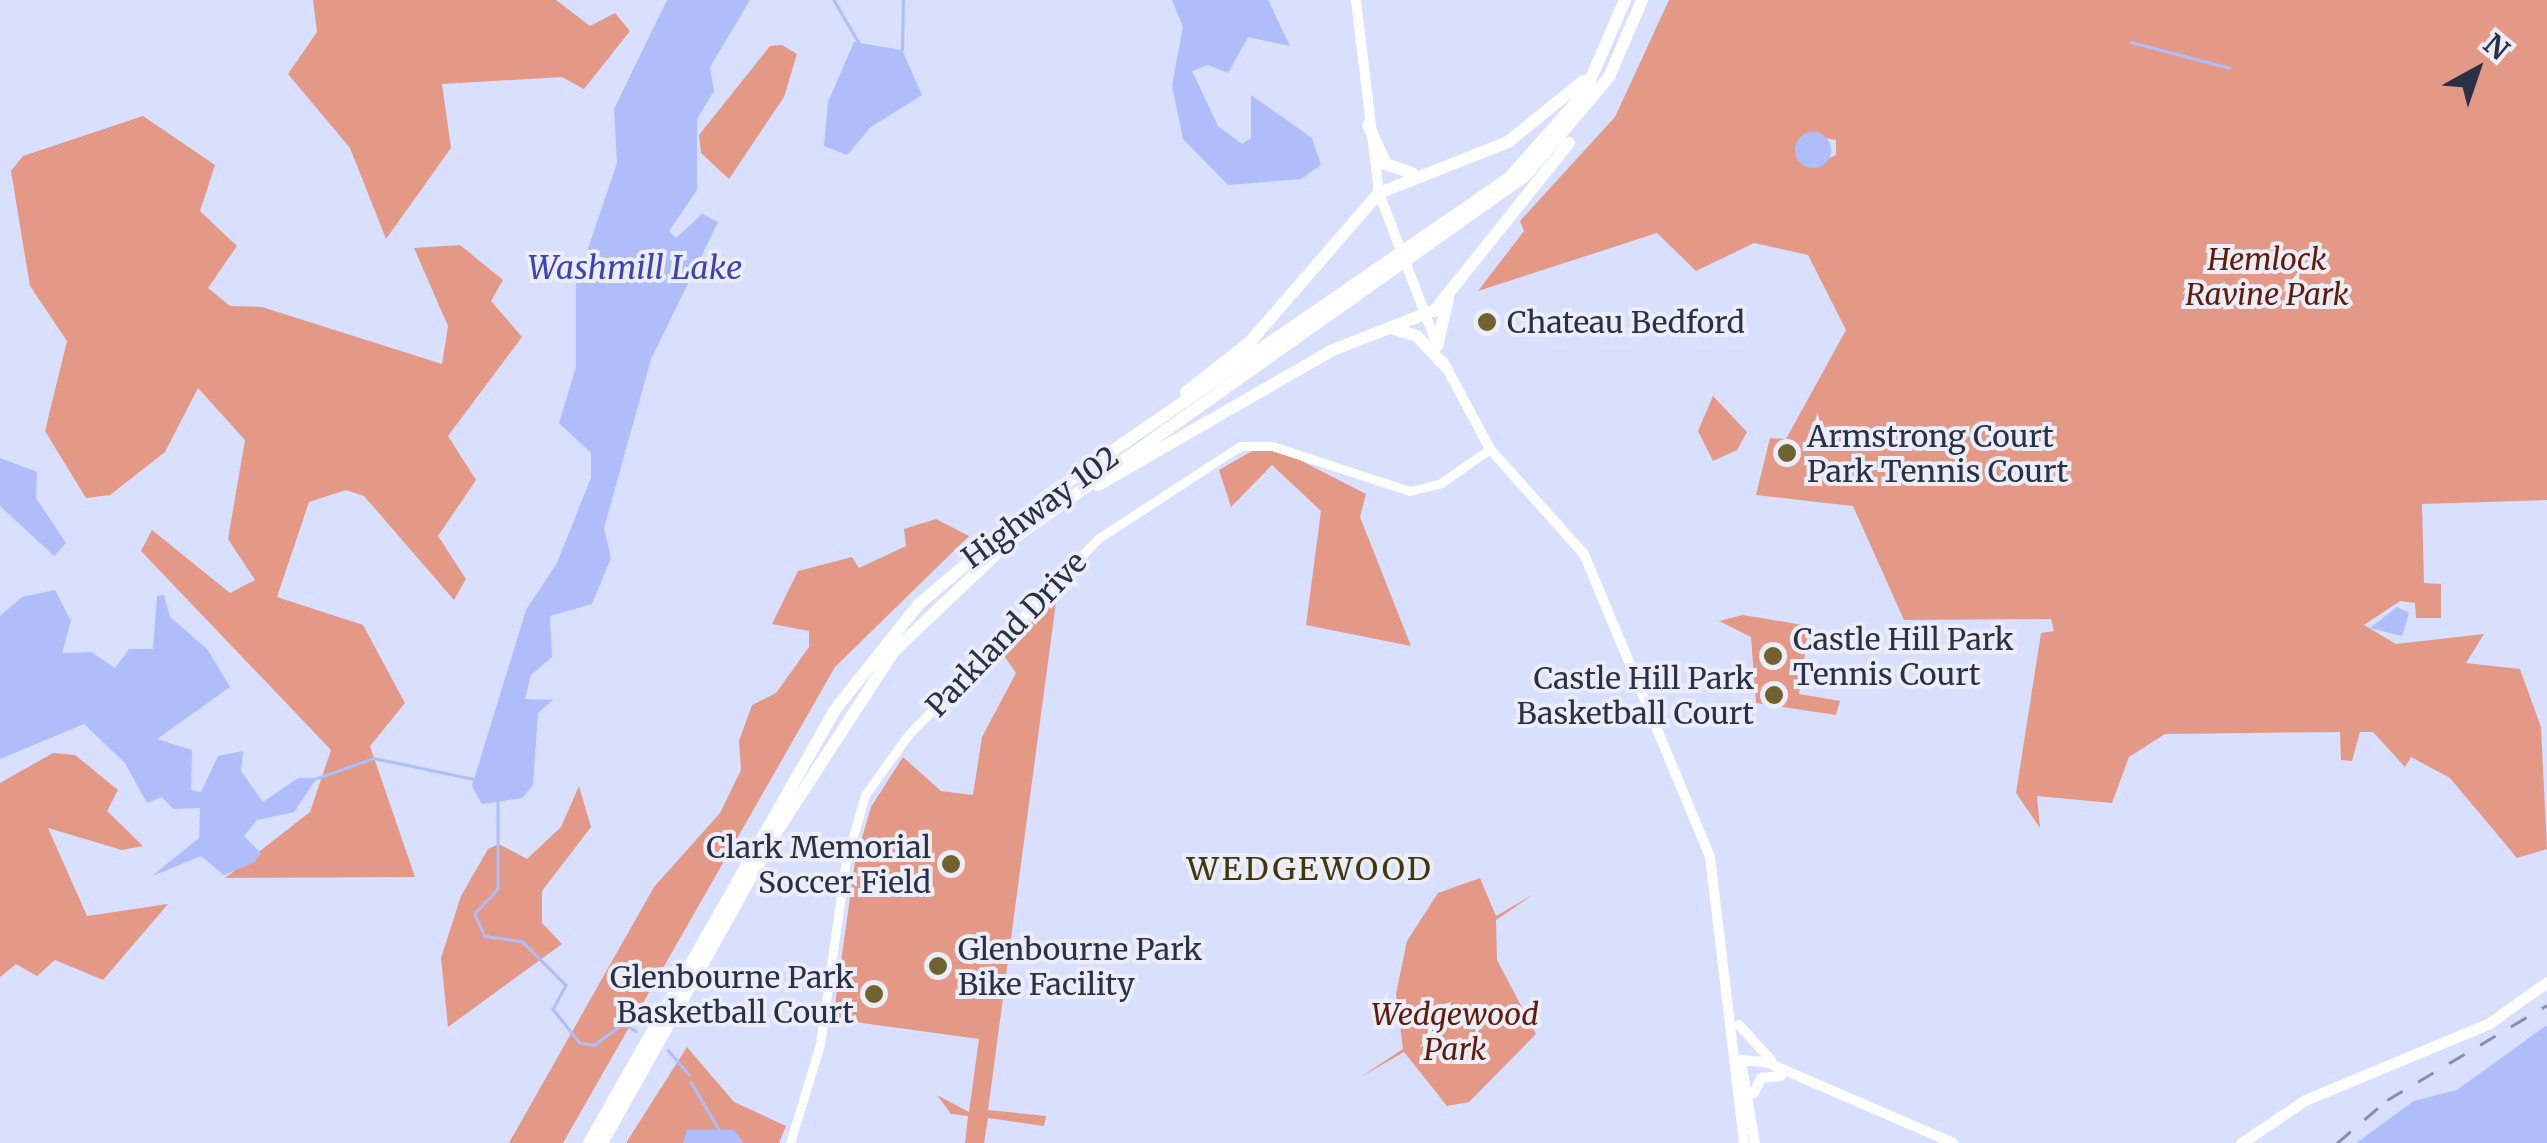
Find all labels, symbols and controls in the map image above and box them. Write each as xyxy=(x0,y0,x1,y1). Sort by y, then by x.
north arrow xyxy=(2427,20,2527,120)
text: N xyxy=(2476,26,2516,68)
park label: Hemlock Ravine Park xyxy=(2185,241,2349,312)
water label: Washmill Lake xyxy=(528,249,742,287)
place label: Chateau Bedford xyxy=(1507,304,1745,340)
marker: Chateau Bedford xyxy=(1476,311,1498,333)
place label: Armstrong Court Park Tennis Court xyxy=(1807,418,2068,488)
street label: Highway 102 xyxy=(955,438,1125,576)
marker: Armstrong Court Park Tennis Court xyxy=(1776,442,1798,464)
street label: Parkland Drive xyxy=(918,544,1094,724)
place label: Castle Hill Park Tennis Court xyxy=(1793,621,2013,692)
marker: Castle Hill Park Tennis Court xyxy=(1762,645,1784,667)
place label: Castle Hill Park Basketball Court xyxy=(1516,660,1754,730)
marker: Castle Hill Park Basketball Court xyxy=(1763,684,1785,706)
place label: Clark Memorial Soccer Field xyxy=(706,829,931,900)
district label: WEDGEWOOD xyxy=(1187,850,1433,888)
marker: Clark Memorial Soccer Field xyxy=(940,853,962,875)
place label: Glenbourne Park Bike Facility xyxy=(958,931,1202,1002)
marker: Glenbourne Park Bike Facility xyxy=(927,955,949,977)
place label: Glenbourne Park Basketball Court xyxy=(610,959,854,1030)
marker: Glenbourne Park Basketball Court xyxy=(863,983,885,1005)
park label: Wedgewood Park xyxy=(1371,996,1539,1066)

